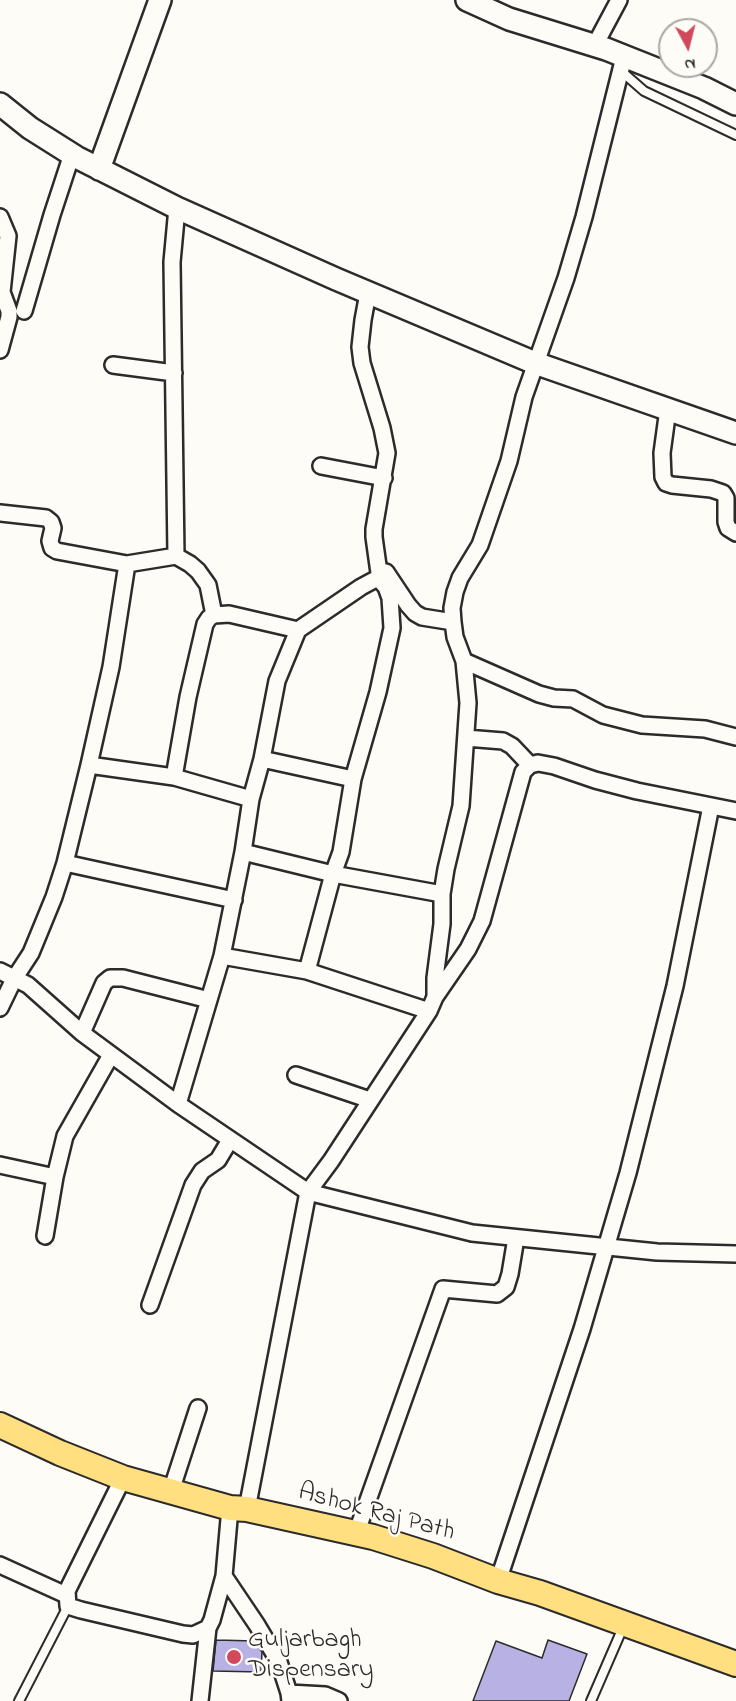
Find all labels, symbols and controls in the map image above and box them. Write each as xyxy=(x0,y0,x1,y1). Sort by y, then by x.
north arrow xyxy=(658,18,718,78)
text: N xyxy=(683,51,697,76)
street label: Ashok Raj Path xyxy=(294,1478,458,1550)
place label: Guljarbagh Dispensary xyxy=(248,1626,373,1688)
marker: Guljarbagh Dispensary xyxy=(225,1648,243,1666)

